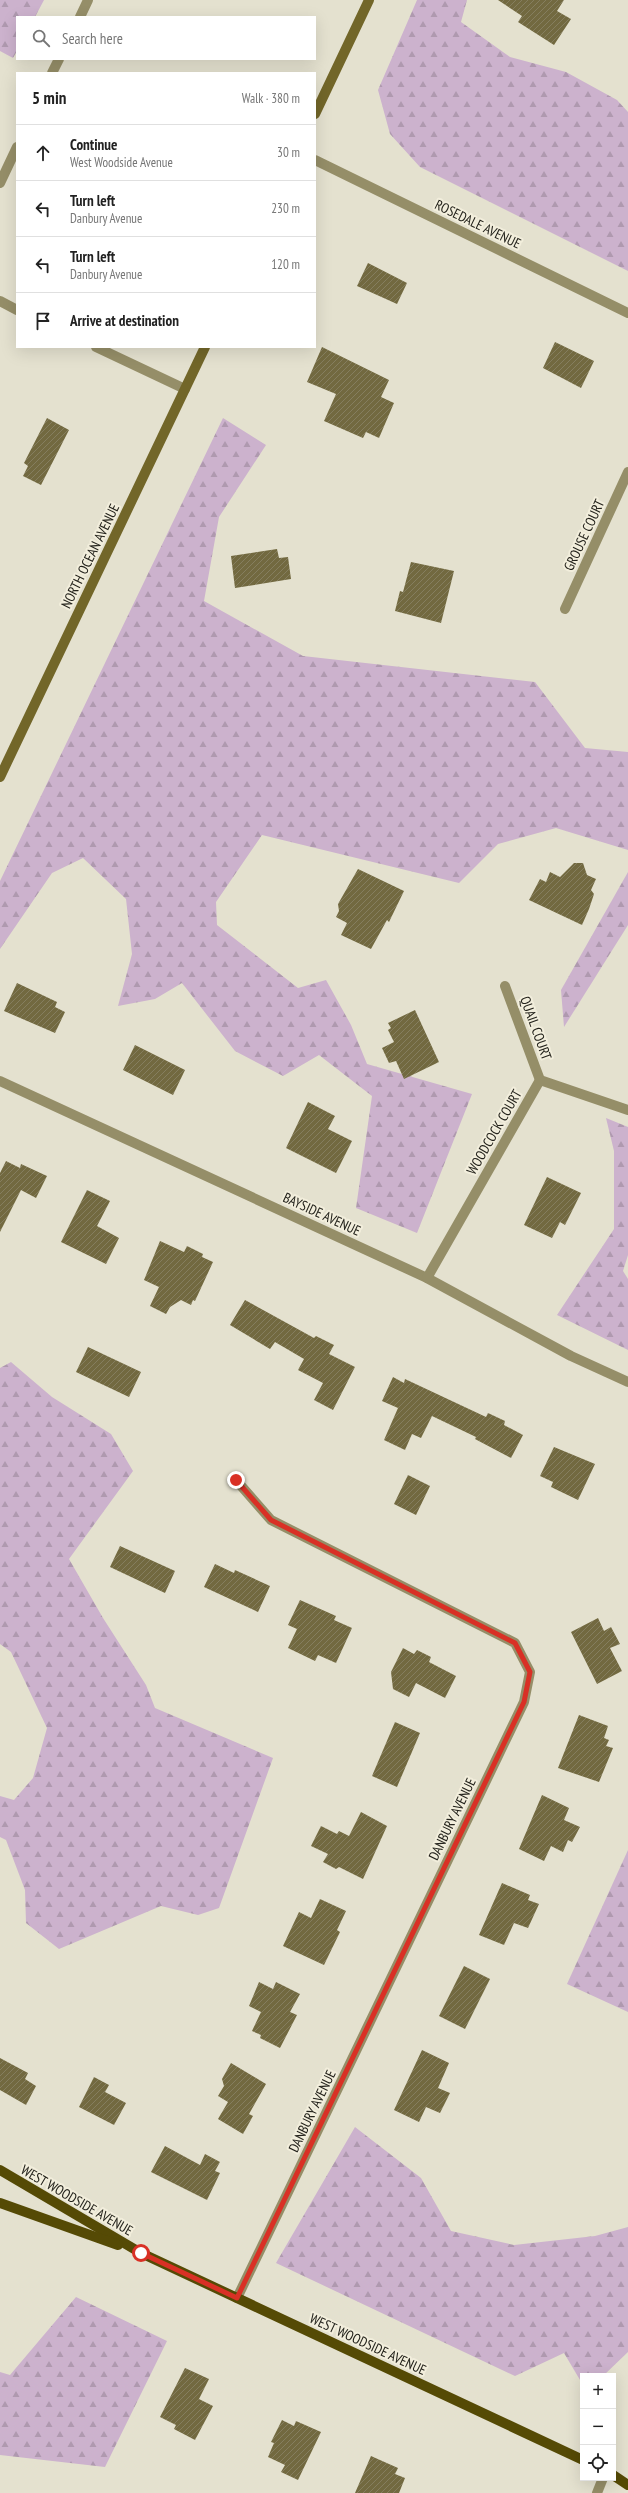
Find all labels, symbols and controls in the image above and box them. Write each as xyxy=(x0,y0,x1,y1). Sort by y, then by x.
search box xyxy=(16,16,316,60)
icon: search xyxy=(30,27,52,49)
text: Search here xyxy=(62,29,123,48)
text: 5 min xyxy=(32,87,66,109)
text: Walk · 380 m xyxy=(242,90,300,107)
text: Continue xyxy=(70,135,117,154)
icon: ahead xyxy=(32,142,54,164)
text: 30 m xyxy=(277,144,300,161)
text: West Woodside Avenue xyxy=(70,154,173,171)
text: Turn left xyxy=(70,191,115,210)
street label: ROSEDALE AVENUE xyxy=(432,195,524,253)
icon: left xyxy=(32,198,54,220)
text: 230 m xyxy=(271,200,300,217)
text: Danbury Avenue xyxy=(70,210,142,227)
text: Turn left xyxy=(70,247,115,266)
icon: left xyxy=(32,254,54,276)
text: 120 m xyxy=(271,256,300,273)
text: Danbury Avenue xyxy=(70,266,142,283)
icon: arrive xyxy=(32,310,54,332)
text: Arrive at destination xyxy=(70,311,179,330)
street label: GROUSE COURT xyxy=(560,496,609,574)
street label: NORTH OCEAN AVENUE xyxy=(57,501,123,611)
street label: QUAIL COURT xyxy=(516,994,556,1063)
street label: WOODCOCK COURT xyxy=(462,1086,526,1178)
street label: BAYSIDE AVENUE xyxy=(280,1188,364,1240)
route end xyxy=(227,1471,245,1489)
street label: DANBURY AVENUE xyxy=(424,1775,480,1863)
street label: DANBURY AVENUE xyxy=(284,2067,340,2155)
street label: WEST WOODSIDE AVENUE xyxy=(18,2161,136,2239)
route start xyxy=(132,2244,150,2262)
street label: WEST WOODSIDE AVENUE xyxy=(307,2309,429,2379)
map controls xyxy=(580,2373,616,2481)
button: + xyxy=(580,2373,616,2409)
button: − xyxy=(580,2409,616,2445)
button: locate xyxy=(580,2445,616,2481)

